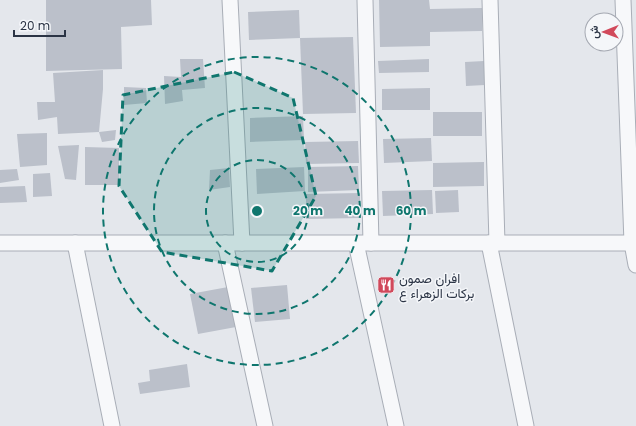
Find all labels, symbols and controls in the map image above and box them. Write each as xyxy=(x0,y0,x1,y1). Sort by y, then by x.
scale bar xyxy=(14,12,65,38)
north arrow xyxy=(584,12,624,52)
text: 20 m xyxy=(20,17,50,34)
text: ش xyxy=(586,25,602,39)
text: 20 m xyxy=(293,202,323,219)
text: 40 m xyxy=(344,202,376,219)
text: 60 m xyxy=(396,202,427,219)
centre of rings xyxy=(250,204,264,218)
place label: افران صمون بركات الزهراء ع xyxy=(399,269,475,303)
restaurant icon: افران صمون بركات الزهراء ع xyxy=(376,275,396,295)

